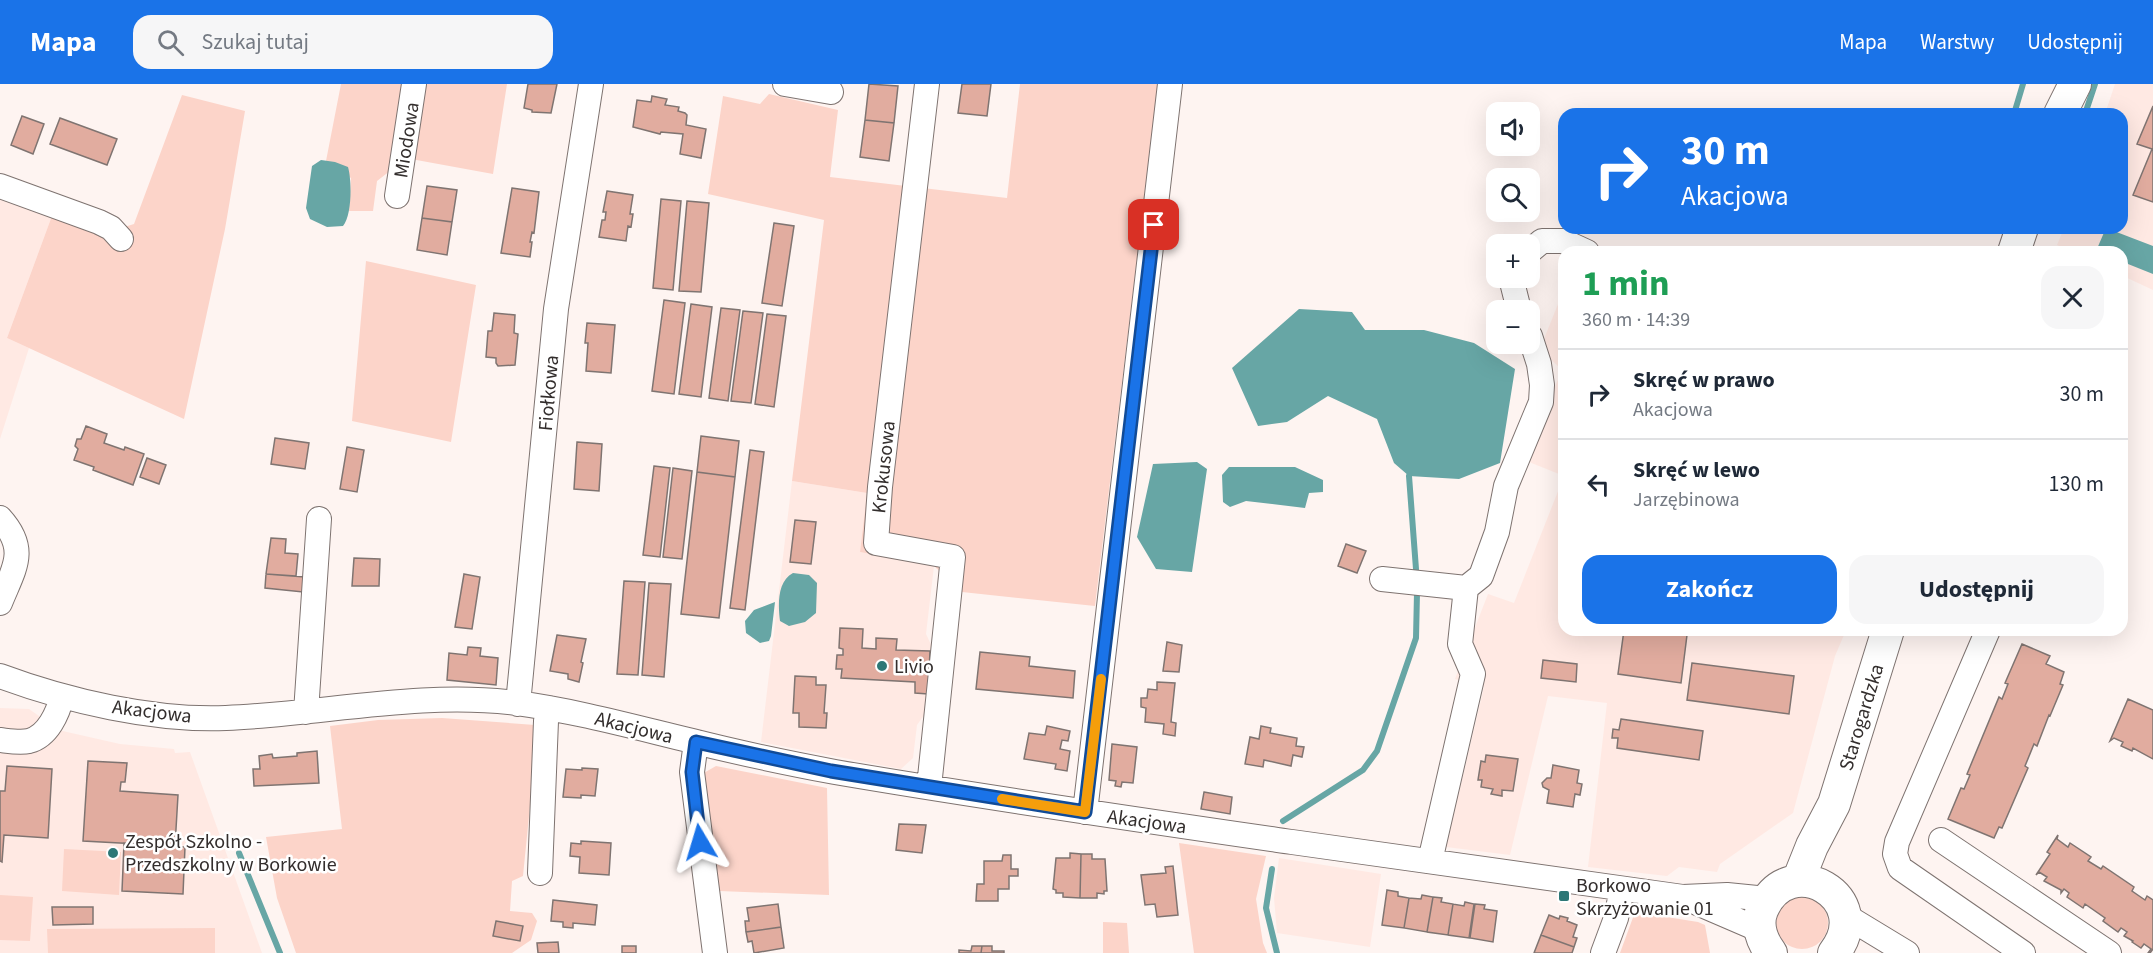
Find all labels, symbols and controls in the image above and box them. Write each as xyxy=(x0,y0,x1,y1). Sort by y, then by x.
search box xyxy=(133,15,553,69)
text: Mapa xyxy=(30,22,97,62)
icon: search xyxy=(154,26,187,59)
text: Szukaj tutaj xyxy=(202,26,309,58)
text: Mapa xyxy=(1839,27,1887,57)
text: Warstwy xyxy=(1920,27,1994,57)
text: Udostępnij xyxy=(2027,27,2123,57)
street label: Miodowa xyxy=(387,100,427,180)
map controls xyxy=(1486,102,1540,354)
button: sound xyxy=(1486,102,1540,156)
text: 30 m xyxy=(1681,121,1770,181)
icon: right xyxy=(1582,132,1660,210)
button: search xyxy=(1486,168,1540,222)
text: Akacjowa xyxy=(1681,177,1789,216)
pin xyxy=(1128,199,1179,250)
icon: arrive xyxy=(1137,208,1170,241)
button: + xyxy=(1486,234,1540,288)
text: 1 min xyxy=(1582,258,1670,309)
button: close xyxy=(2041,266,2104,329)
button: − xyxy=(1486,300,1540,354)
text: 360 m · 14:39 xyxy=(1582,306,1690,334)
street label: Fiołkowa xyxy=(532,354,566,432)
text: Skręć w prawo xyxy=(1633,364,1775,396)
icon: right xyxy=(1582,378,1615,411)
text: 30 m xyxy=(2059,378,2104,410)
text: Akacjowa xyxy=(1633,396,1713,424)
street label: Krokusowa xyxy=(865,419,903,515)
text: Skręć w lewo xyxy=(1633,454,1760,486)
icon: left xyxy=(1582,468,1615,501)
text: 130 m xyxy=(2049,468,2104,500)
text: Jarzębinowa xyxy=(1633,486,1740,514)
button: Zakończ xyxy=(1582,555,1837,624)
button: Udostępnij xyxy=(1849,555,2104,624)
place label: Livio xyxy=(894,653,934,681)
marker: Livio xyxy=(875,659,889,673)
street label: Starogardzka xyxy=(1832,661,1891,774)
street label: Akacjowa xyxy=(111,693,193,731)
street label: Akacjowa xyxy=(592,705,676,751)
street label: Akacjowa xyxy=(1105,803,1188,841)
position arrow xyxy=(668,810,732,874)
place label: Zespół Szkolno - Przedszkolny w Borkowie xyxy=(125,828,337,879)
marker: Zespół Szkolno - Przedszkolny w Borkowie xyxy=(106,846,120,860)
place label: Borkowo Skrzyżowanie 01 xyxy=(1576,872,1714,923)
marker: Borkowo Skrzyżowanie 01 xyxy=(1557,889,1571,903)

